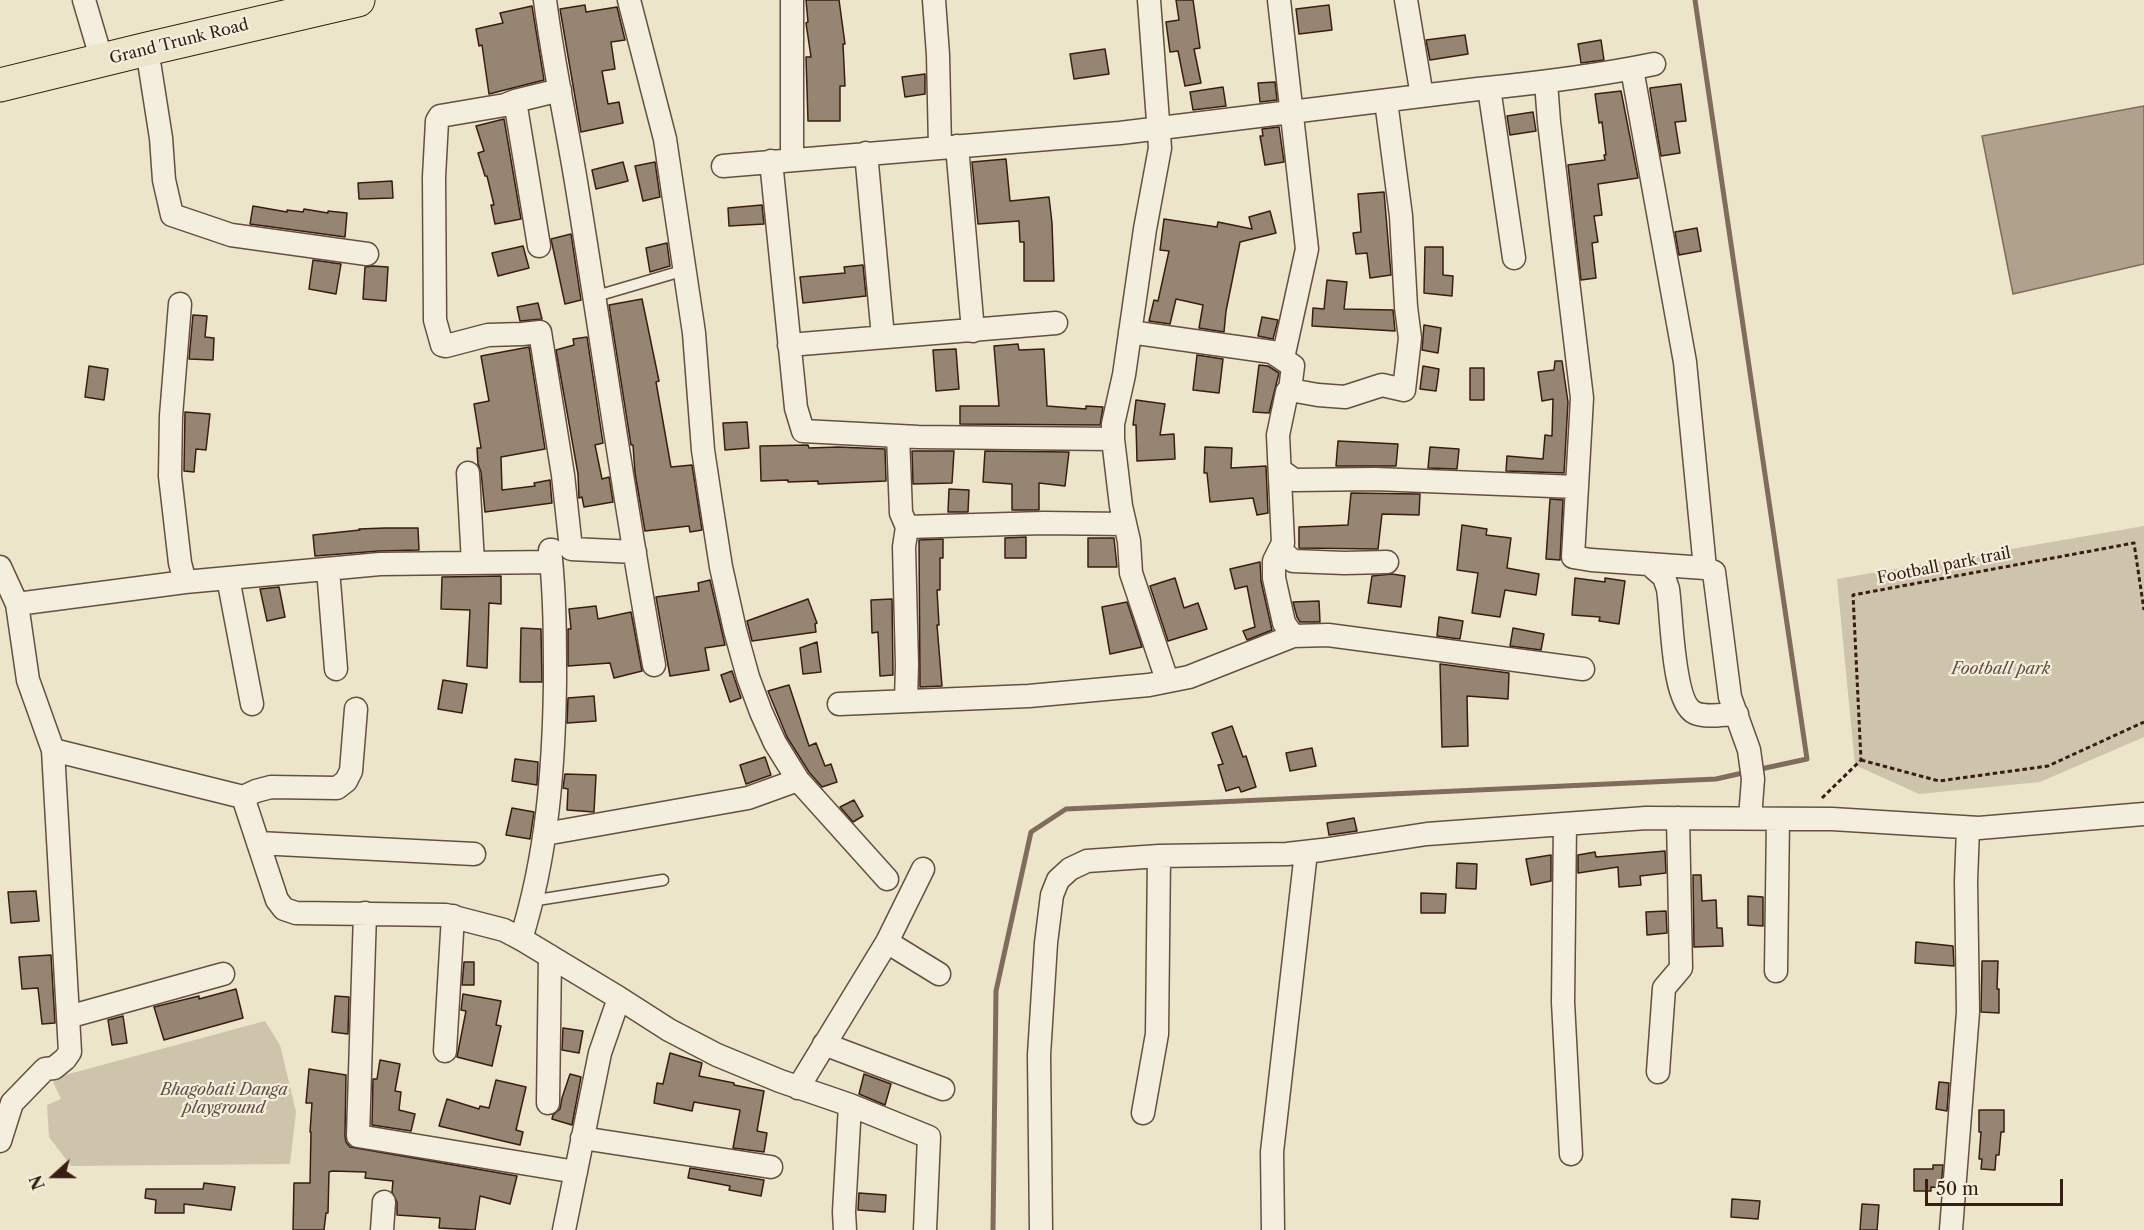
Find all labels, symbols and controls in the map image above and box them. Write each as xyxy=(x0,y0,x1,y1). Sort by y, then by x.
street label: Grand Trunk Road xyxy=(107,15,251,69)
street label: Football park trail xyxy=(1876,544,2012,588)
park label: Football park xyxy=(1952,659,2050,679)
park label: Bhagobati Danga playground xyxy=(160,1080,288,1118)
north arrow xyxy=(24,1146,84,1206)
scale bar xyxy=(1928,1167,2066,1205)
text: N xyxy=(25,1172,49,1193)
text: 50 m xyxy=(1936,1178,1979,1200)

